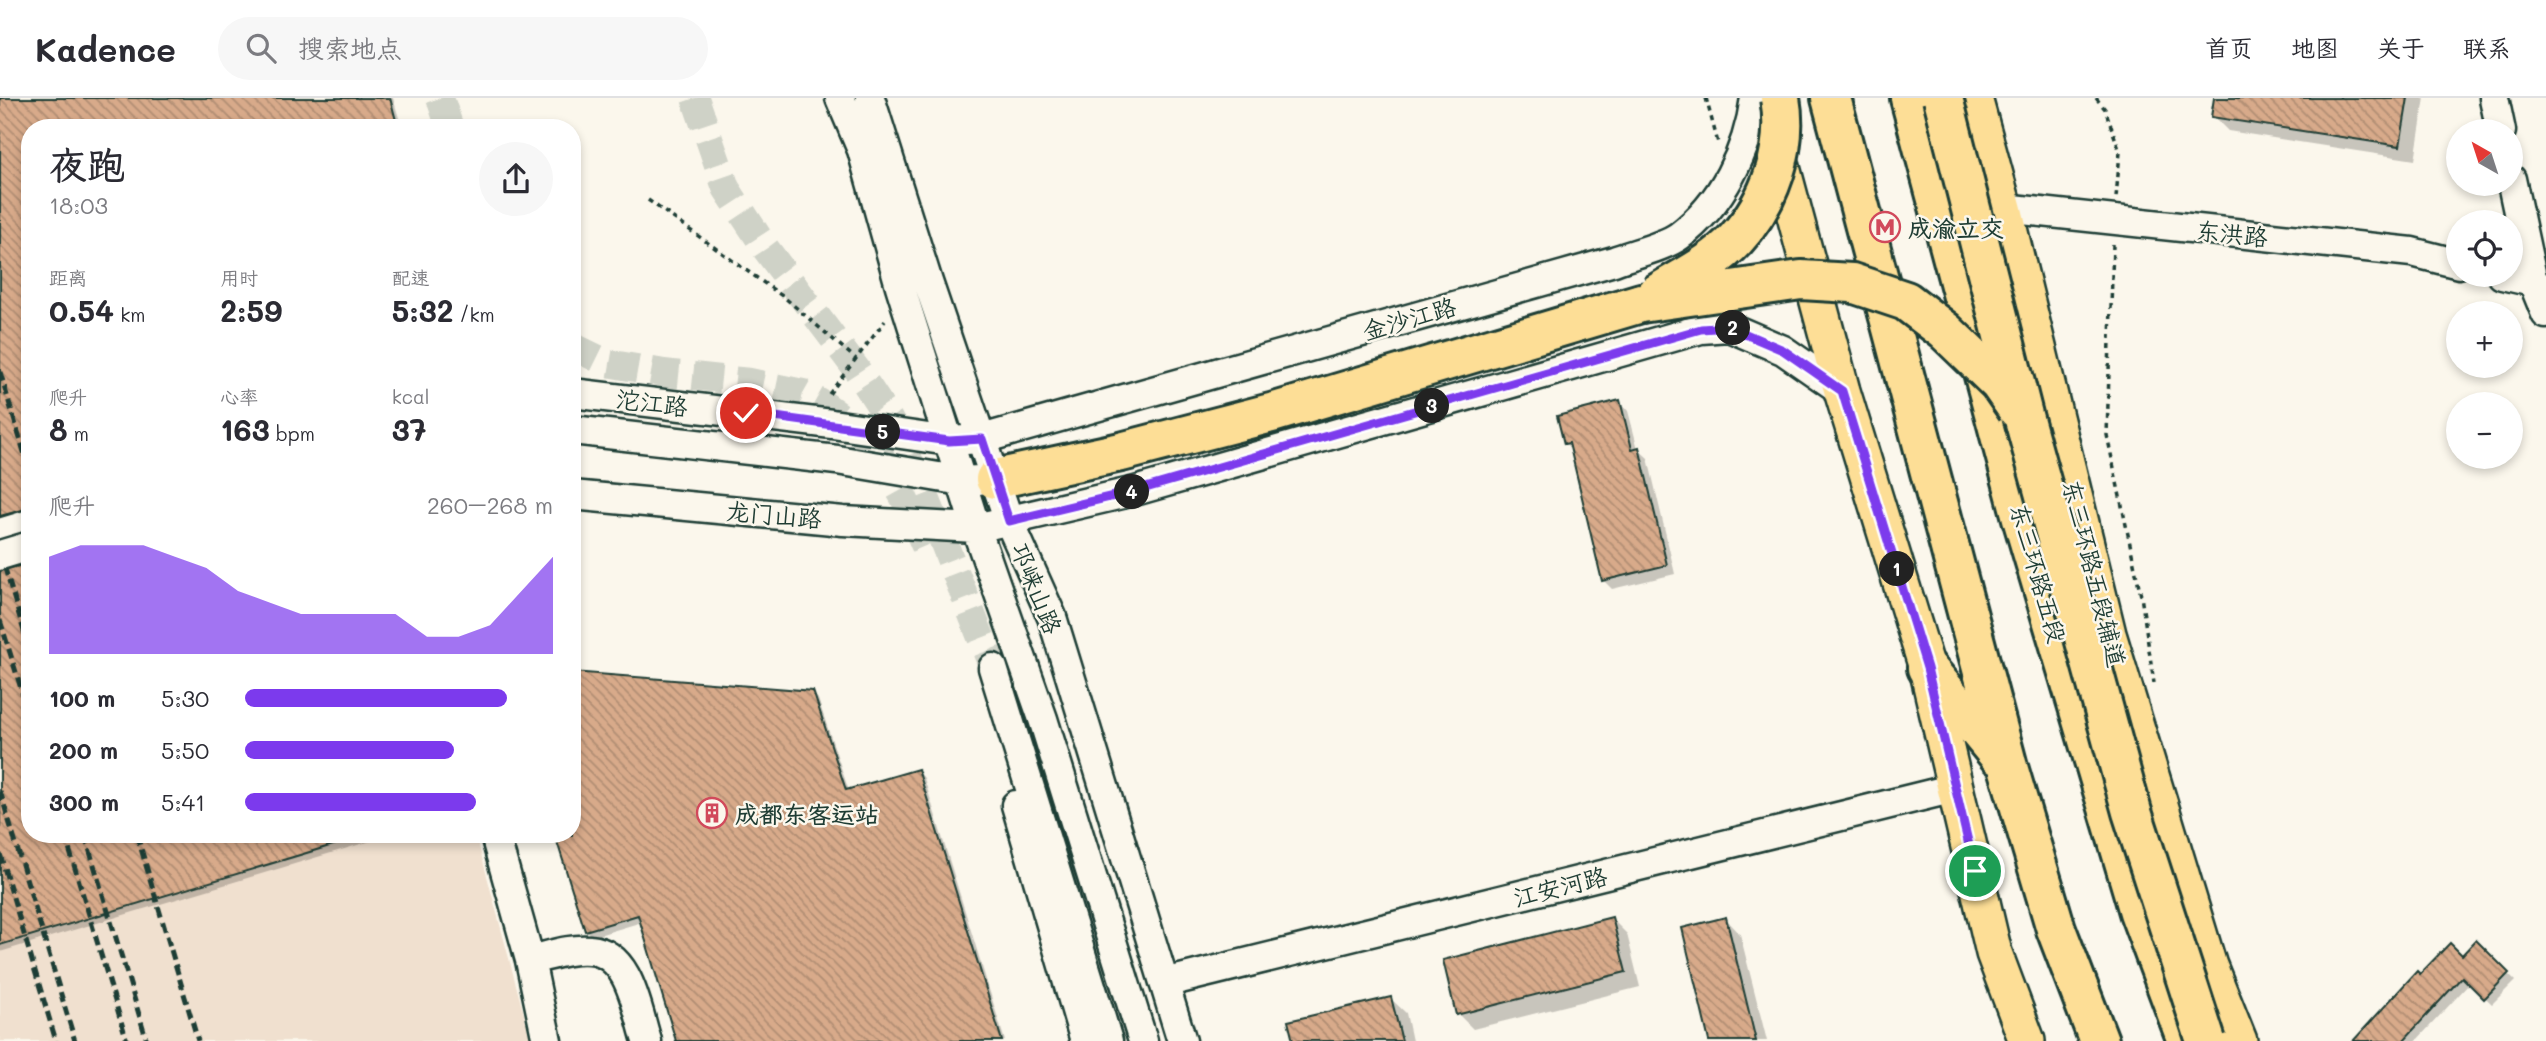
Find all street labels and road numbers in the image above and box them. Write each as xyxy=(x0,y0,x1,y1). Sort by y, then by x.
street label: 东洪路 xyxy=(2195,214,2269,252)
street label: 金沙江路 xyxy=(1359,290,1459,346)
street label: 沱江路 xyxy=(614,382,690,422)
street label: 东三环路五段辅道 xyxy=(2057,476,2133,670)
street label: 龙门山路 xyxy=(725,494,823,534)
street label: 东三环路五段 xyxy=(2004,500,2074,646)
street label: 邛崃山路 xyxy=(1005,538,1069,638)
street label: 江安河路 xyxy=(1510,859,1610,913)

